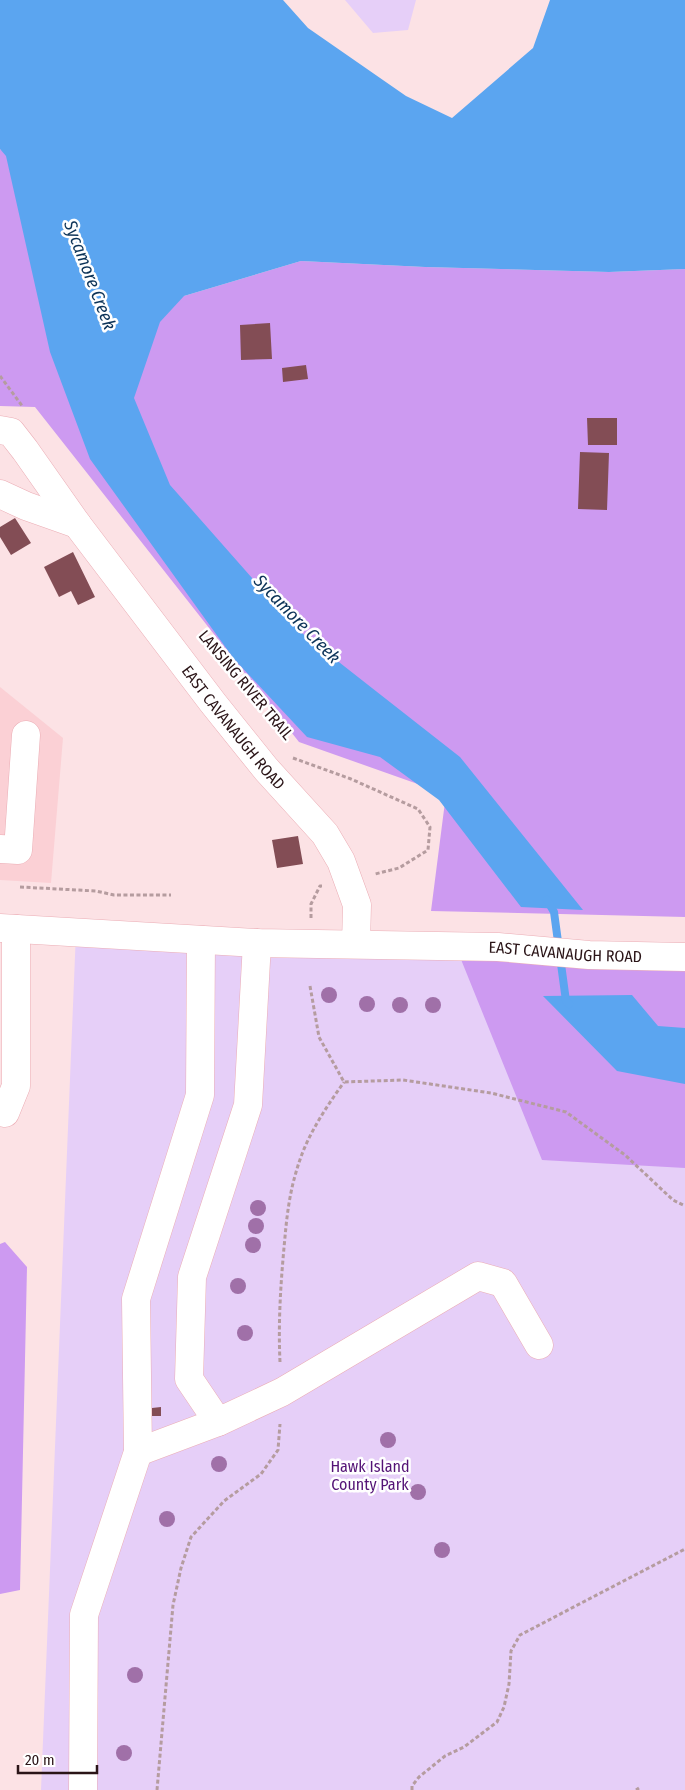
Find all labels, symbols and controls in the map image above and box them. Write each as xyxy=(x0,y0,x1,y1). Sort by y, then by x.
water label: Sycamore Creek xyxy=(59,216,121,333)
water label: Sycamore Creek xyxy=(248,569,345,668)
street label: LANSING RIVER TRAIL xyxy=(195,626,297,744)
street label: EAST CAVANAUGH ROAD xyxy=(178,661,289,793)
street label: EAST CAVANAUGH ROAD xyxy=(489,937,642,966)
park label: Hawk Island County Park xyxy=(330,1457,410,1494)
scale bar xyxy=(18,1742,96,1774)
text: 20 m xyxy=(25,1751,55,1769)

